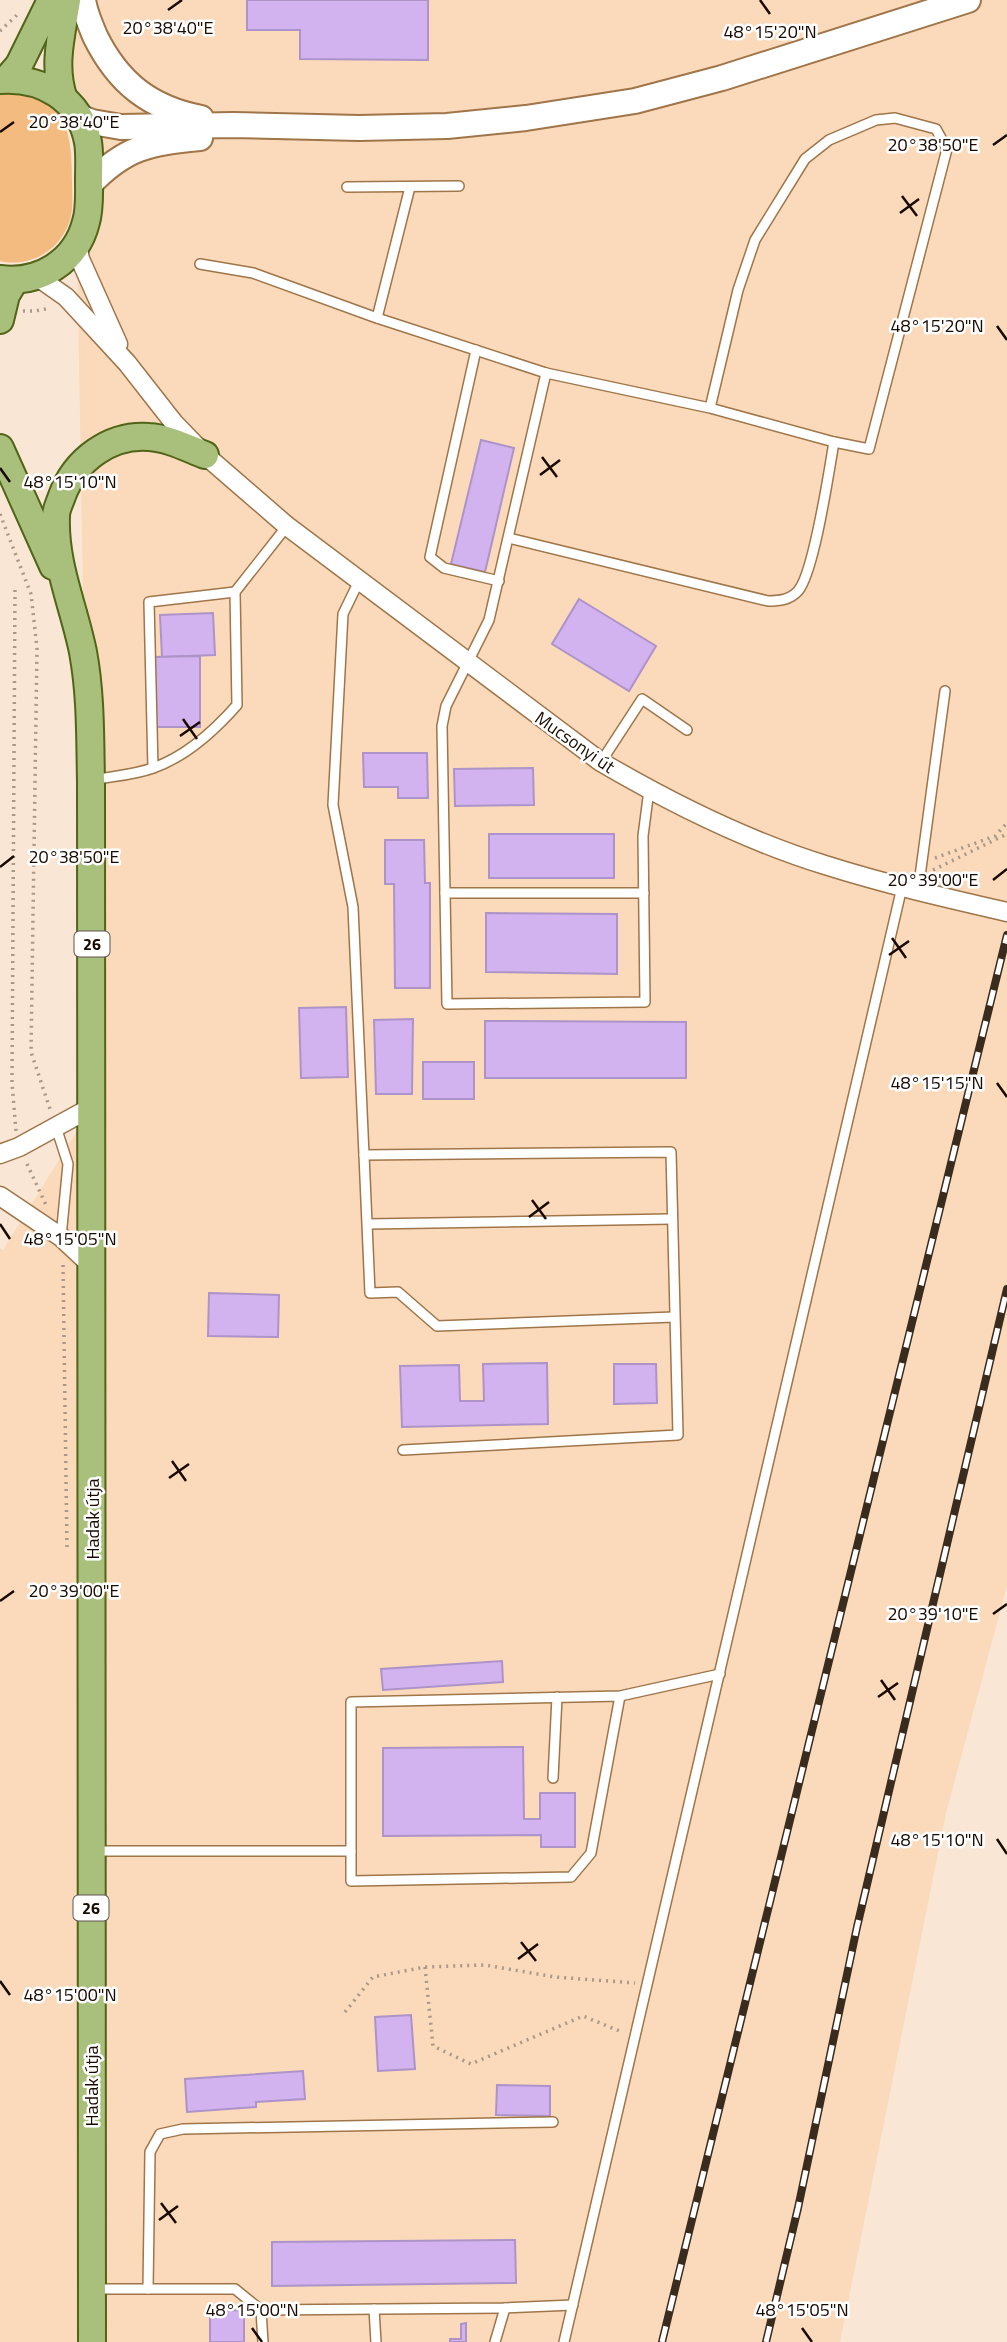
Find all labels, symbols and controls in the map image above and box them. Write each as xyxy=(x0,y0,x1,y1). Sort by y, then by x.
text: 20°38'40"E xyxy=(123,14,214,41)
text: 48°15'20"N xyxy=(723,18,817,45)
text: 20°38'40"E xyxy=(29,108,120,135)
text: 20°38'50"E xyxy=(888,131,979,158)
text: 48°15'20"N xyxy=(890,312,984,339)
text: 48°15'10"N xyxy=(23,468,117,495)
street label: Mucsonyi út xyxy=(529,704,621,780)
text: 20°38'50"E xyxy=(29,843,120,870)
text: 20°39'00"E xyxy=(888,866,979,893)
road number: 26 xyxy=(74,932,110,956)
text: 48°15'15"N xyxy=(890,1069,984,1096)
text: 48°15'05"N xyxy=(23,1225,117,1252)
street label: Hadak útja xyxy=(79,1478,106,1560)
text: 20°39'00"E xyxy=(29,1577,120,1604)
text: 20°39'10"E xyxy=(888,1600,979,1627)
text: 48°15'10"N xyxy=(890,1826,984,1853)
road number: 26 xyxy=(74,1896,108,1920)
text: 48°15'00"N xyxy=(23,1981,117,2008)
street label: Hadak útja xyxy=(78,2045,105,2127)
text: 48°15'00"N xyxy=(205,2296,299,2323)
text: 48°15'05"N xyxy=(755,2296,849,2323)

